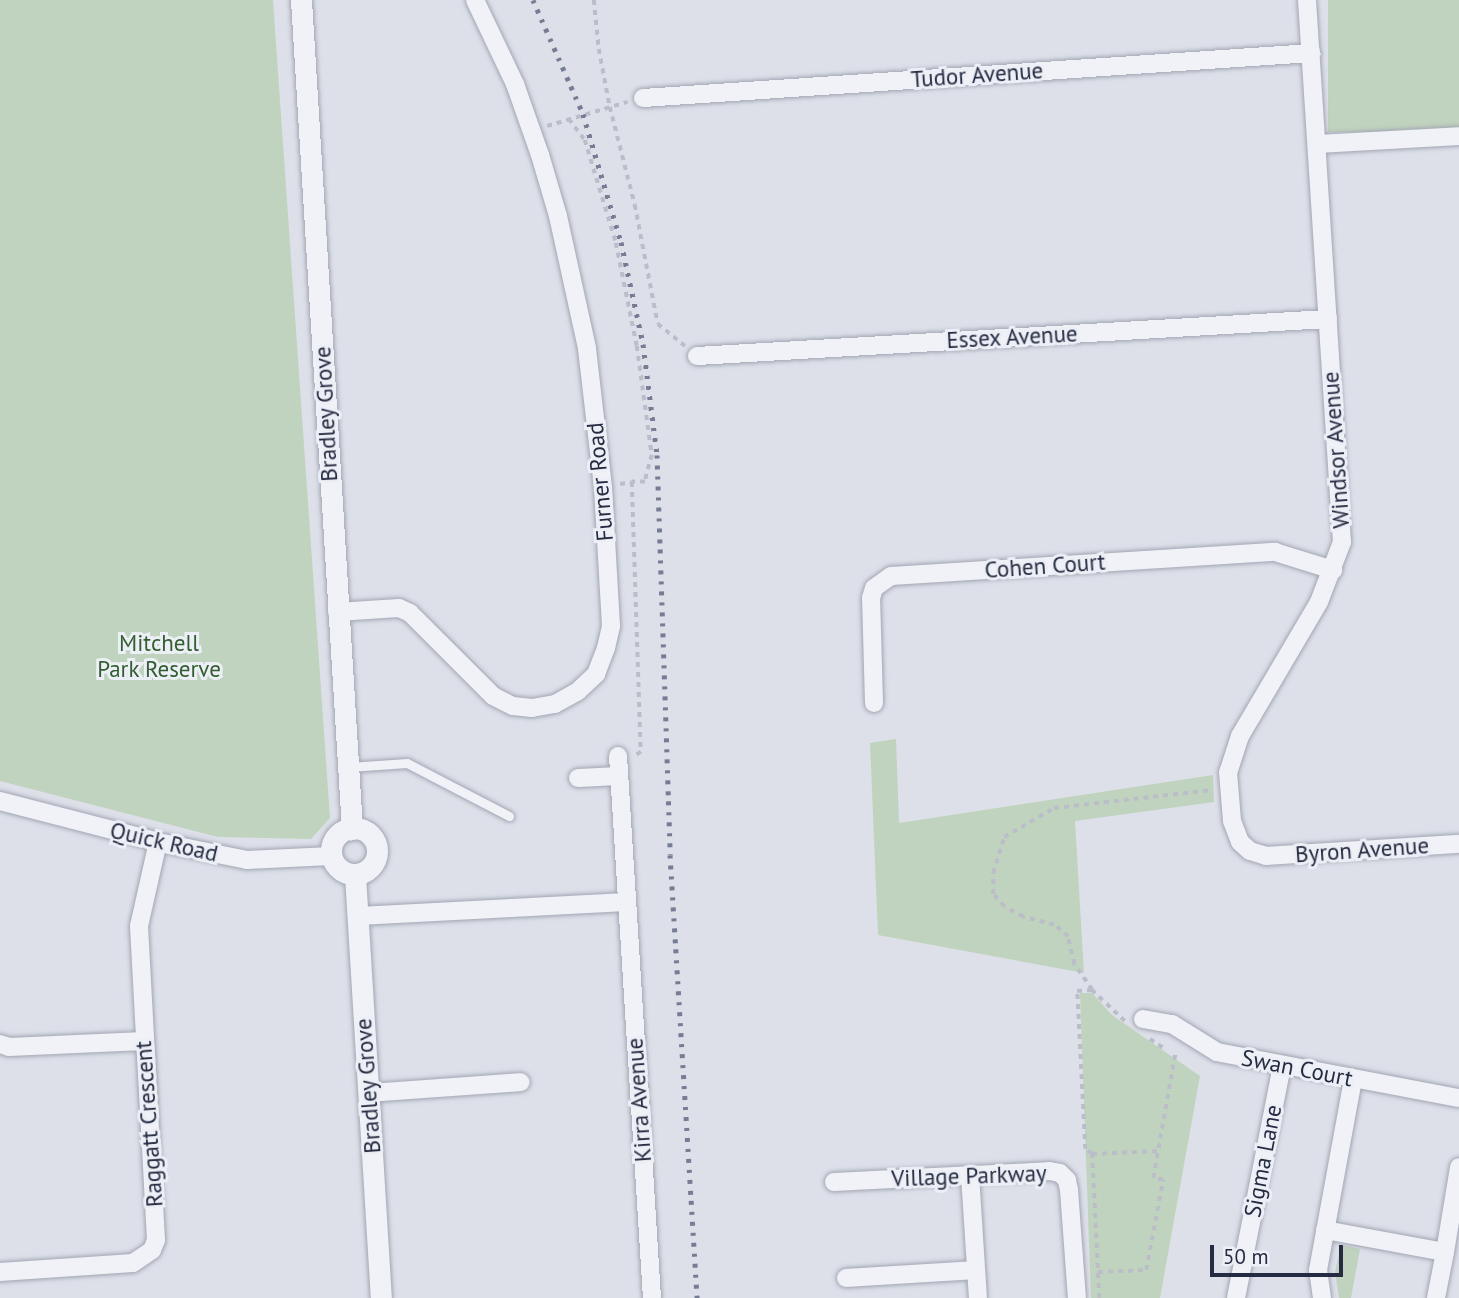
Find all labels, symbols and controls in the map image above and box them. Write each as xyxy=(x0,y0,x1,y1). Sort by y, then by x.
street label: Tudor Avenue xyxy=(910,57,1044,93)
street label: Essex Avenue xyxy=(945,320,1079,354)
street label: Bradley Grove xyxy=(309,345,343,483)
street label: Windsor Avenue xyxy=(1317,370,1355,530)
street label: Furner Road xyxy=(581,422,619,542)
street label: Cohen Court xyxy=(984,548,1106,584)
park label: Mitchell Park Reserve xyxy=(97,629,221,683)
street label: Quick Road xyxy=(107,816,221,868)
street label: Byron Avenue xyxy=(1294,832,1430,868)
street label: Bradley Grove xyxy=(349,1017,387,1155)
street label: Kirra Avenue xyxy=(621,1037,657,1163)
street label: Raggatt Crescent xyxy=(129,1040,169,1208)
street label: Swan Court xyxy=(1239,1044,1355,1092)
street label: Sigma Lane xyxy=(1239,1102,1287,1220)
street label: Village Parkway xyxy=(891,1159,1047,1193)
scale bar xyxy=(1214,1232,1347,1276)
text: 50 m xyxy=(1223,1243,1269,1270)

